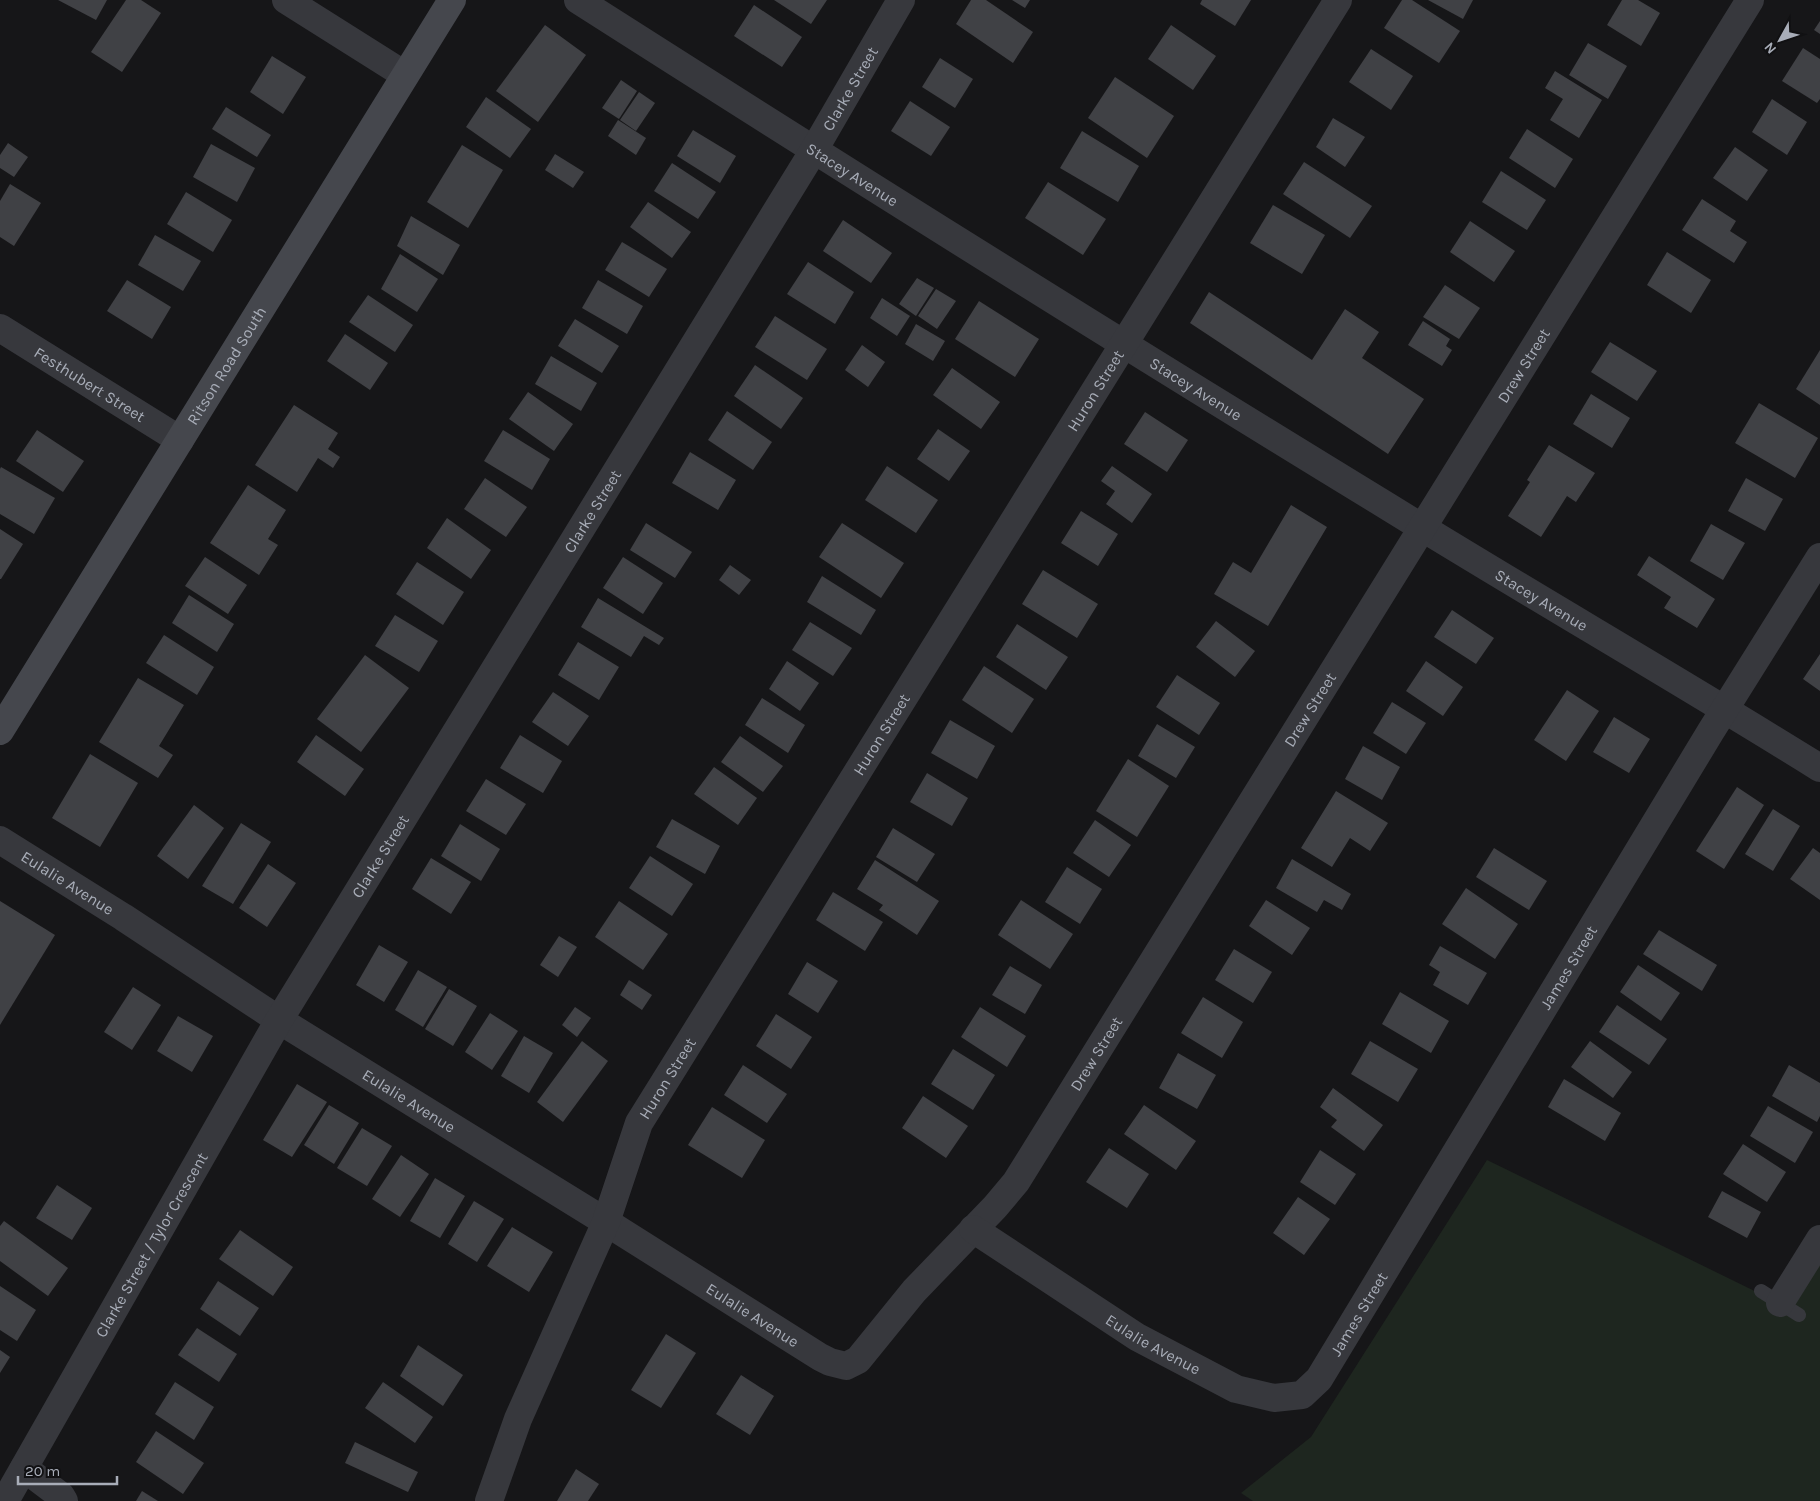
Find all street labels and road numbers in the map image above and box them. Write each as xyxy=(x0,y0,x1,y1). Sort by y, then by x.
street label: Clarke Street xyxy=(818,43,881,134)
street label: Stacey Avenue xyxy=(803,138,902,210)
street label: Ritson Road South xyxy=(182,303,270,428)
street label: Drew Street xyxy=(1493,325,1553,406)
street label: Festhubert Street xyxy=(31,342,149,426)
street label: Huron Street xyxy=(1063,346,1127,435)
street label: Stacey Avenue xyxy=(1146,353,1246,424)
street label: Clarke Street xyxy=(559,466,625,556)
street label: Stacey Avenue xyxy=(1492,565,1591,635)
street label: Drew Street xyxy=(1279,669,1340,750)
street label: Huron Street xyxy=(848,690,913,778)
street label: Clarke Street xyxy=(347,811,412,901)
street label: Eulalie Avenue xyxy=(18,846,118,919)
street label: James Street xyxy=(1535,922,1601,1013)
street label: Drew Street xyxy=(1066,1013,1126,1094)
street label: Huron Street xyxy=(634,1034,699,1122)
street label: Eulalie Avenue xyxy=(359,1064,459,1136)
street label: Clarke Street / Tylor Crescent xyxy=(91,1149,211,1341)
street label: James Street xyxy=(1326,1268,1391,1359)
street label: Eulalie Avenue xyxy=(703,1278,803,1351)
street label: Eulalie Avenue xyxy=(1102,1310,1204,1378)

